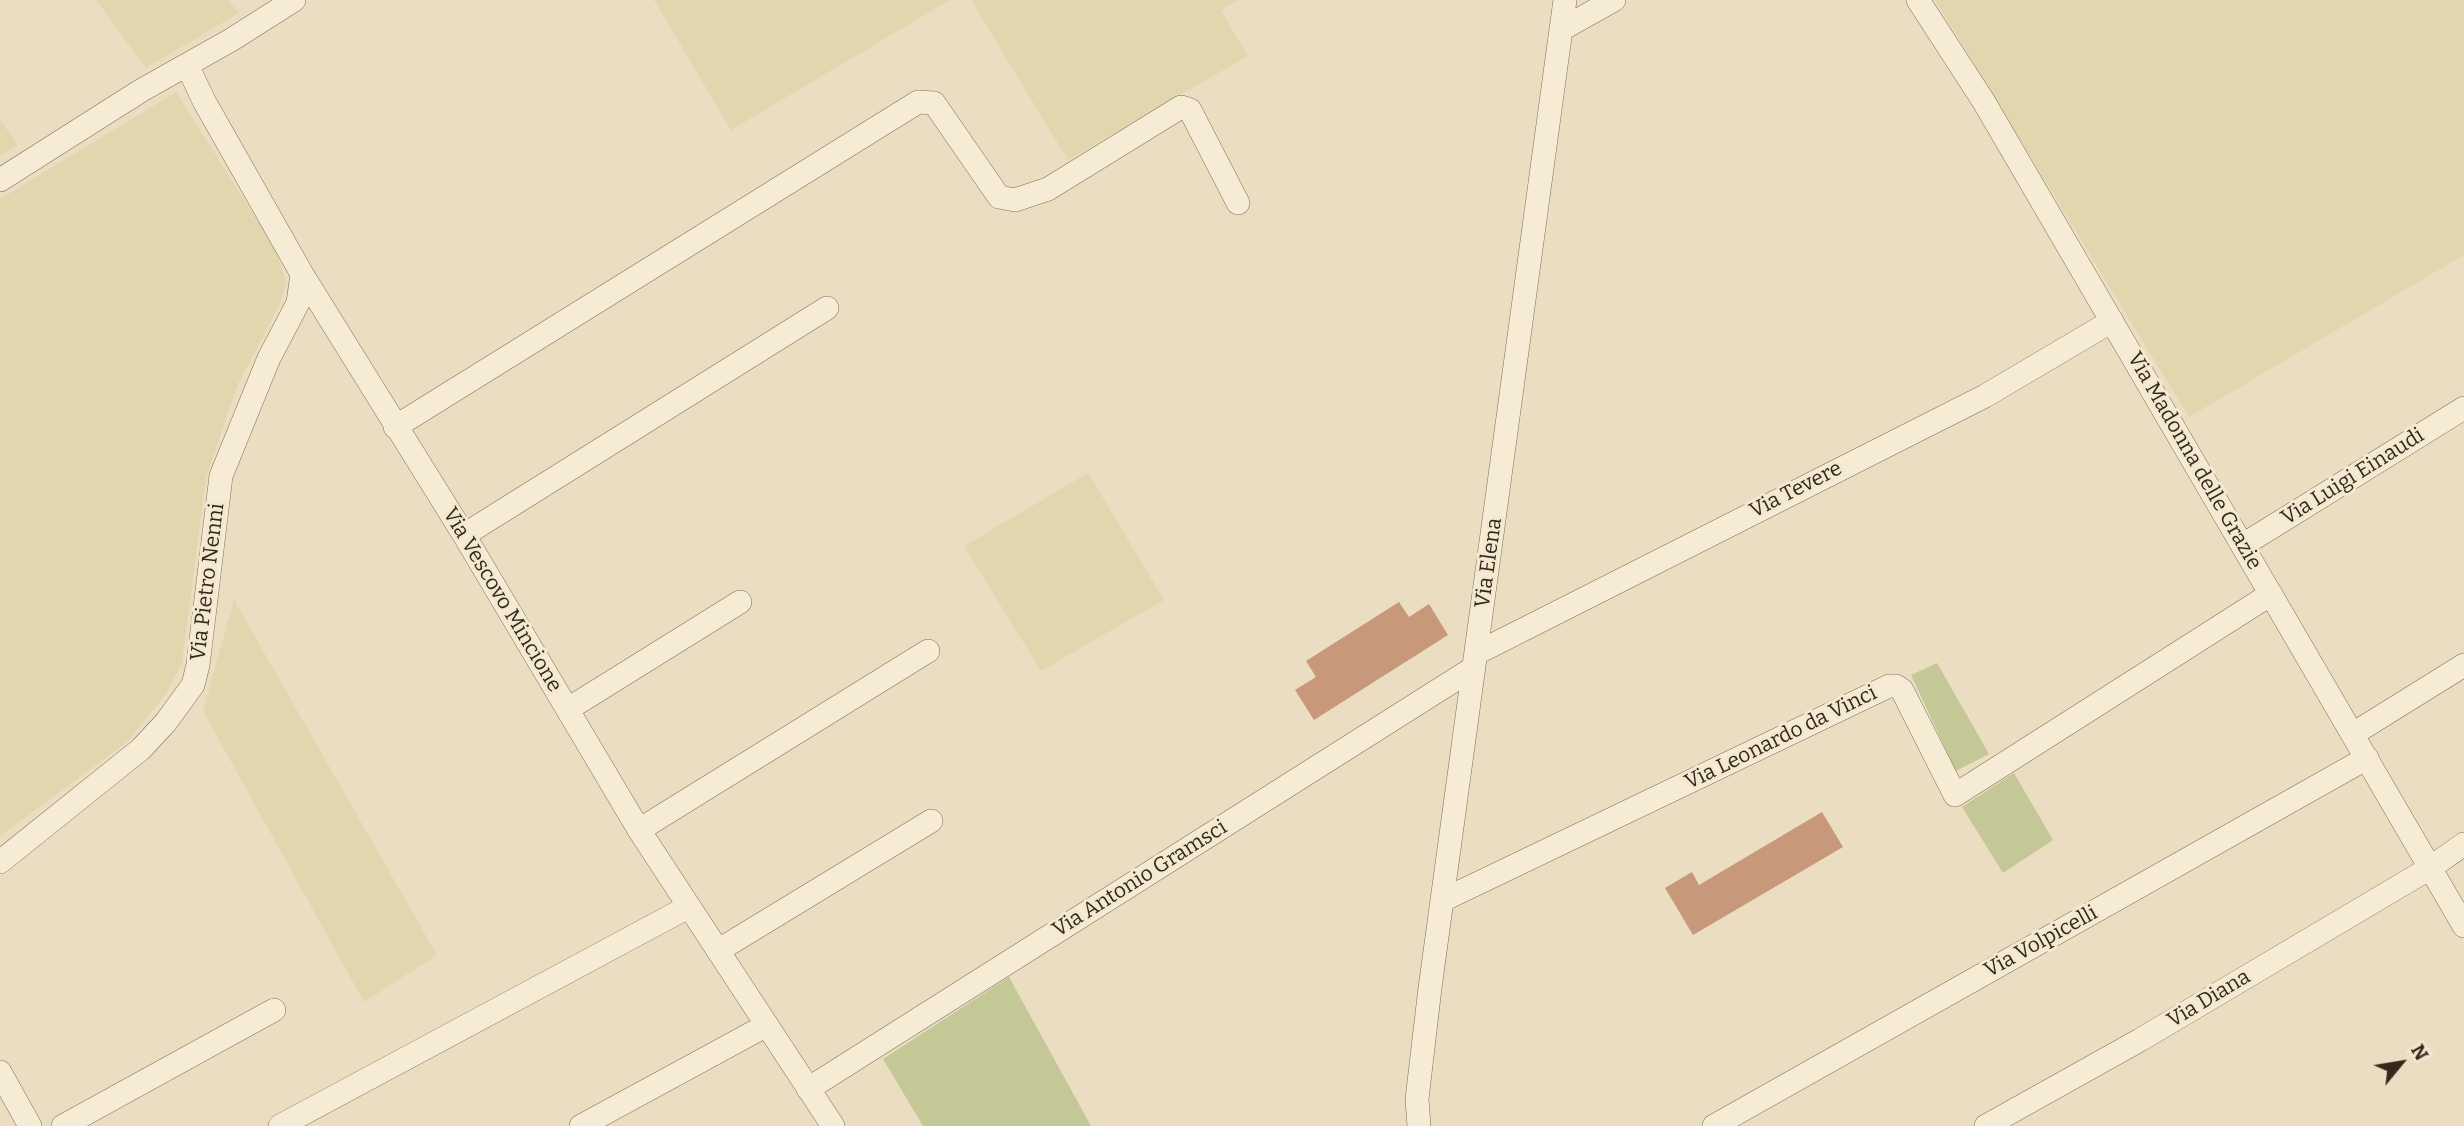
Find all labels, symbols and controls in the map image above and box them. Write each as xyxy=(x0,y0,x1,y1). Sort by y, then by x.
street label: Via Madonna delle Grazie xyxy=(2121,348,2267,574)
street label: Via Luigi Einaudi xyxy=(2277,423,2429,531)
street label: Via Tevere xyxy=(1746,456,1846,524)
street label: Via Pietro Nenni xyxy=(186,502,230,662)
street label: Via Vescovo Mincione xyxy=(437,503,567,697)
street label: Via Elena xyxy=(1470,516,1508,610)
street label: Via Leonardo da Vinci xyxy=(1681,681,1881,795)
street label: Via Antonio Gramsci xyxy=(1048,815,1232,943)
street label: Via Volpicelli xyxy=(1980,901,2102,983)
street label: Via Diana xyxy=(2163,964,2255,1034)
north arrow xyxy=(2366,1028,2436,1098)
text: N xyxy=(2406,1040,2433,1064)

